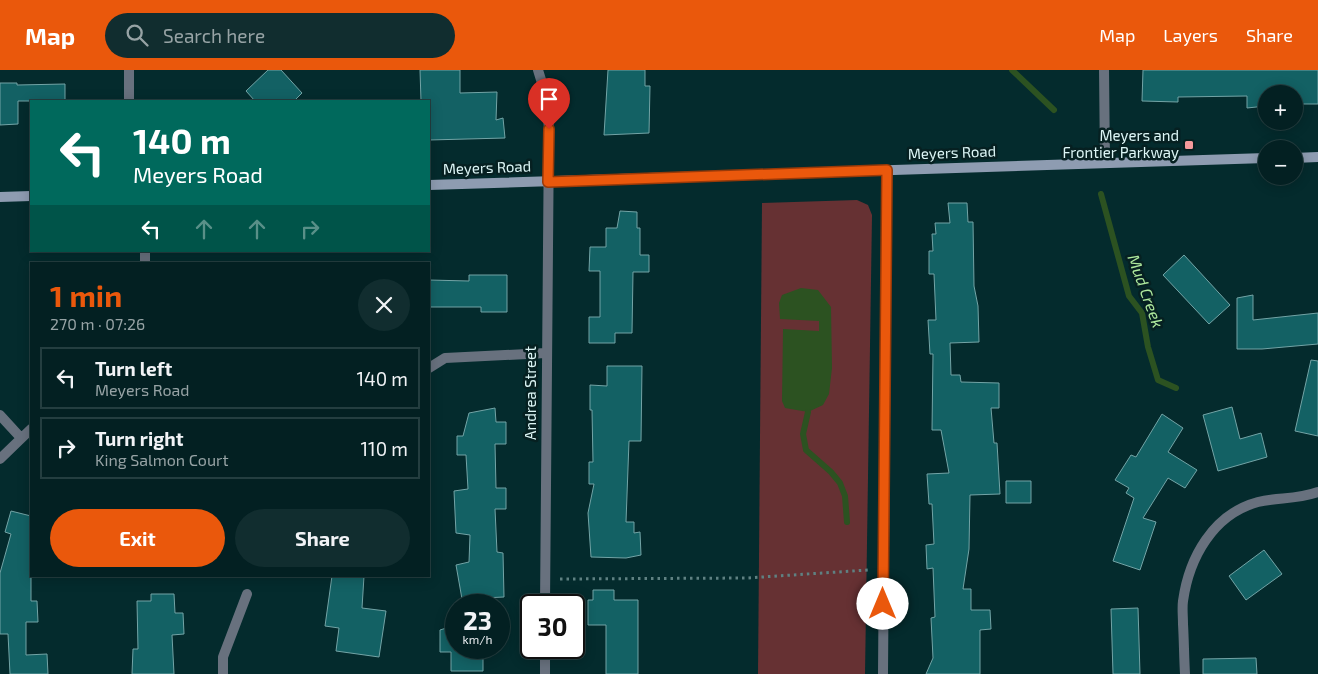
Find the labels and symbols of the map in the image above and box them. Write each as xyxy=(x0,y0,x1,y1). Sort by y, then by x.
pin xyxy=(528,78,570,129)
place label: Meyers and Frontier Parkway xyxy=(1062,126,1179,161)
marker: Meyers and Frontier Parkway xyxy=(1183,139,1195,151)
street label: Meyers Road xyxy=(907,141,997,163)
street label: Meyers Road xyxy=(442,156,532,178)
water label: Mud Creek xyxy=(1124,252,1168,330)
street label: Andrea Street xyxy=(521,346,539,440)
position arrow xyxy=(856,577,908,629)
speed limit sign: 30 xyxy=(520,594,585,659)

